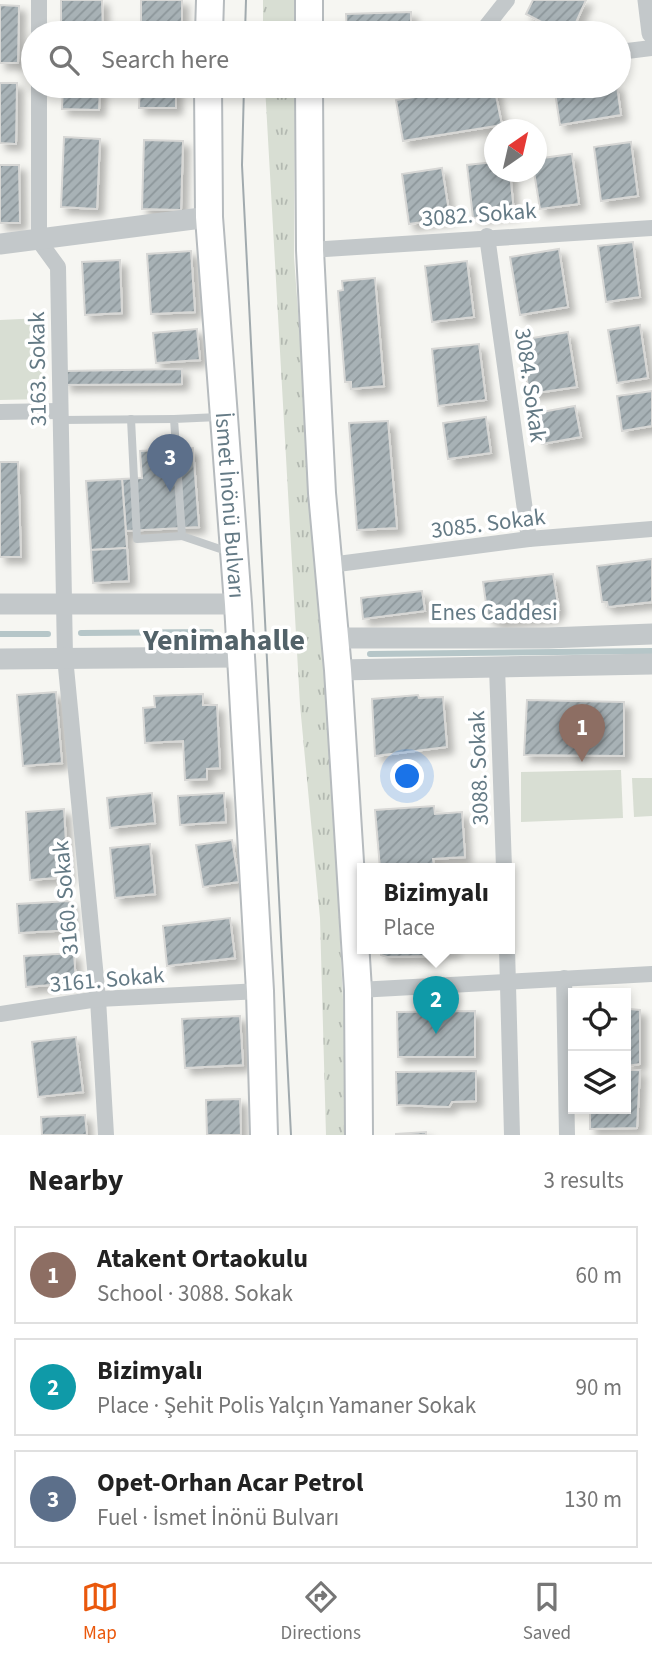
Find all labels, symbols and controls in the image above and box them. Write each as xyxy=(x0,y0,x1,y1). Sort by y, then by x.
search box xyxy=(21,21,631,98)
icon: search xyxy=(45,41,83,79)
text: Search here xyxy=(101,41,229,78)
north arrow xyxy=(484,119,547,182)
street label: 3082. Sokak xyxy=(421,194,538,235)
street label: 3163. Sokak xyxy=(20,311,55,427)
street label: 3084. Sokak xyxy=(506,326,555,445)
street label: İsmet İnönü Bulvarı xyxy=(207,411,254,600)
pin: 3 xyxy=(147,434,193,492)
street label: 3085. Sokak xyxy=(429,500,548,547)
street label: Enes Caddesi xyxy=(430,596,558,629)
district label: Yenimahalle xyxy=(142,619,305,662)
pin: 1 xyxy=(559,704,605,762)
street label: 3088. Sokak xyxy=(460,709,497,826)
your location xyxy=(390,759,424,793)
street label: 3160. Sokak xyxy=(44,839,87,957)
popup xyxy=(357,863,515,954)
text: Bizimyalı xyxy=(383,874,489,911)
text: Place xyxy=(383,911,435,944)
street label: 3161. Sokak xyxy=(48,958,166,1001)
pin: 2 xyxy=(413,976,459,1034)
map controls xyxy=(568,988,631,1114)
button: locate xyxy=(568,988,631,1051)
button: layers xyxy=(568,1051,631,1114)
text: Nearby xyxy=(28,1159,123,1202)
text: 3 results xyxy=(544,1164,624,1197)
text: Atakent Ortaokulu xyxy=(97,1240,308,1277)
text: 1 xyxy=(47,1259,59,1292)
text: 60 m xyxy=(575,1259,622,1292)
text: School · 3088. Sokak xyxy=(97,1277,293,1310)
text: Bizimyalı xyxy=(97,1352,203,1389)
text: 2 xyxy=(47,1371,59,1404)
text: 90 m xyxy=(575,1371,622,1404)
text: Place · Şehit Polis Yalçın Yamaner Sokak xyxy=(97,1389,476,1422)
text: Opet-Orhan Acar Petrol xyxy=(97,1464,363,1501)
text: 3 xyxy=(47,1483,59,1516)
text: 130 m xyxy=(564,1483,622,1516)
text: Fuel · İsmet İnönü Bulvarı xyxy=(97,1501,339,1534)
tab: Map xyxy=(81,1578,119,1647)
tab: Directions xyxy=(281,1578,361,1647)
tab: Saved xyxy=(523,1578,571,1647)

